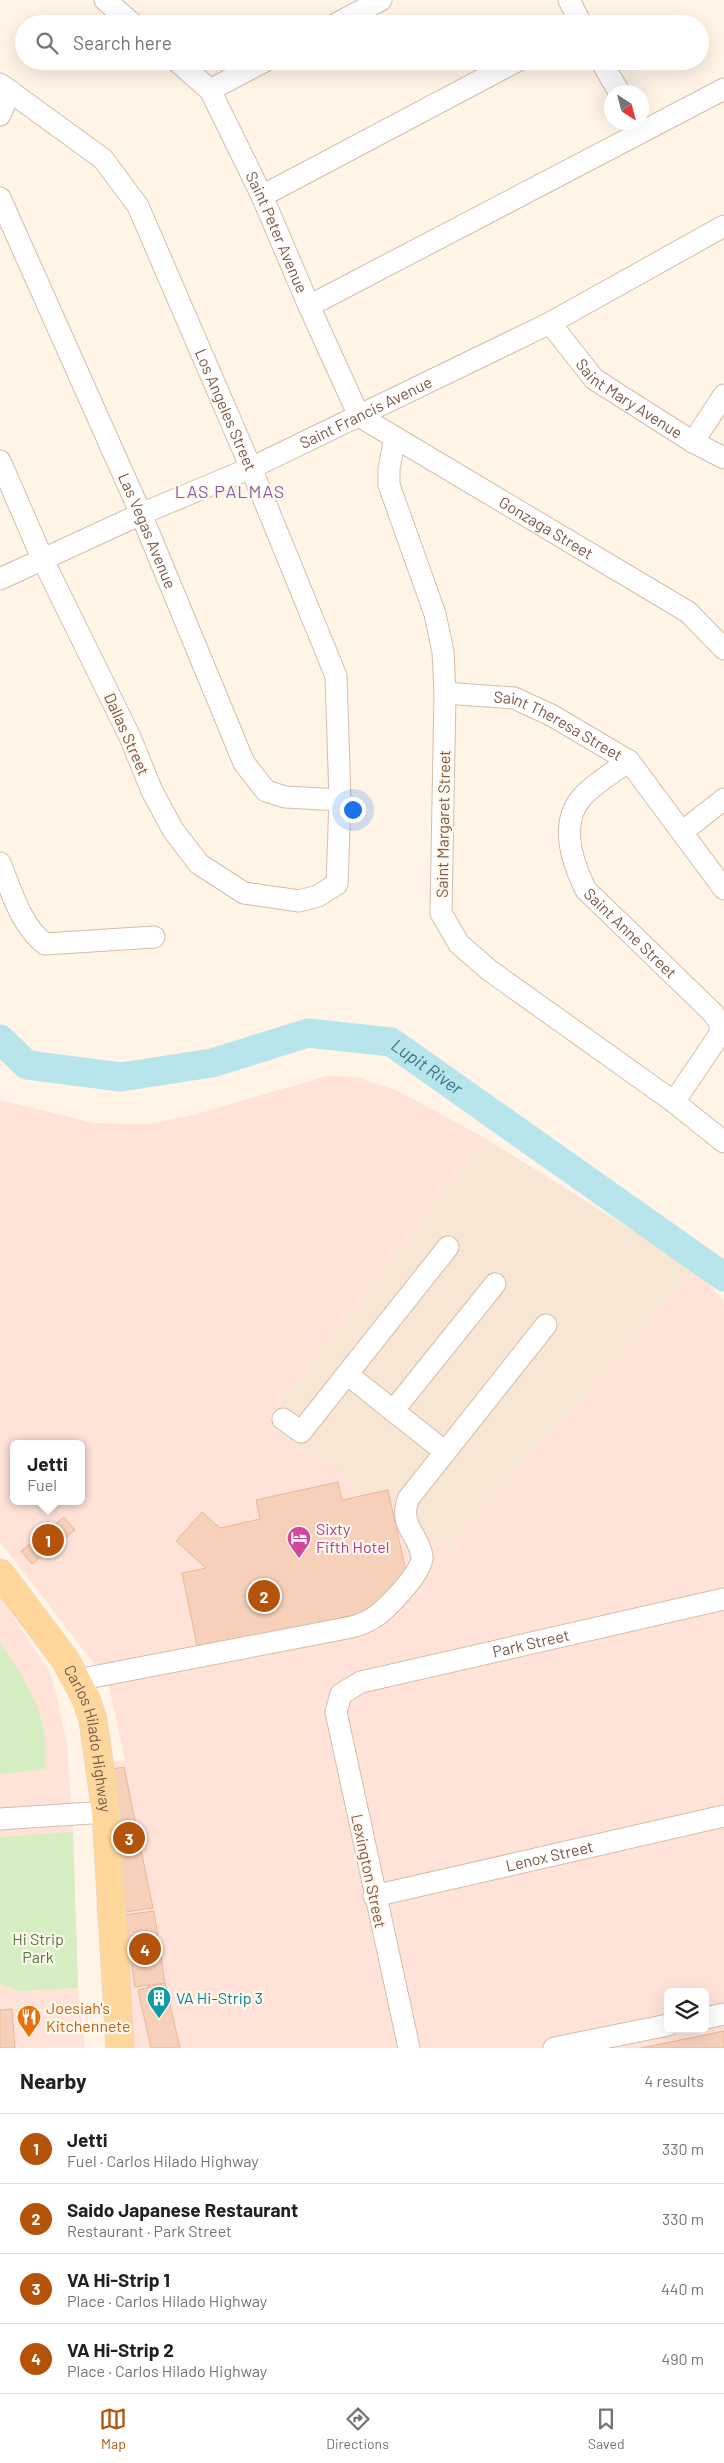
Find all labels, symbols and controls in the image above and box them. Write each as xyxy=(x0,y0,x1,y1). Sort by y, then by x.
search box xyxy=(15,15,709,70)
icon: search xyxy=(33,29,61,57)
text: Search here xyxy=(73,31,172,54)
north arrow xyxy=(604,85,649,130)
street label: Saint Peter Avenue xyxy=(242,168,312,296)
street label: Los Angeles Street xyxy=(192,346,261,473)
street label: Saint Mary Avenue xyxy=(572,354,686,442)
street label: Saint Francis Avenue xyxy=(296,372,435,452)
street label: Las Vegas Avenue xyxy=(115,470,181,591)
district label: LAS PALMAS xyxy=(175,480,285,502)
street label: Gonzaga Street xyxy=(496,492,597,562)
street label: Saint Theresa Street xyxy=(493,687,626,764)
street label: Dallas Street xyxy=(101,690,154,778)
street label: Saint Margaret Street xyxy=(432,750,453,898)
your location xyxy=(340,797,366,823)
street label: Saint Anne Street xyxy=(580,884,681,982)
water label: Lupit River xyxy=(387,1034,468,1099)
popup xyxy=(10,1440,85,1505)
text: Jetti xyxy=(27,1452,68,1475)
text: Fuel xyxy=(27,1475,57,1494)
place label: Sixty Fifth Hotel xyxy=(316,1519,389,1556)
pin: 1 xyxy=(32,1521,64,1559)
hotel icon: Sixty Fifth Hotel xyxy=(286,1525,312,1559)
pin: 2 xyxy=(248,1577,280,1615)
street label: Park Street xyxy=(490,1625,571,1661)
street label: Carlos Hilado Highway xyxy=(61,1661,116,1814)
street label: Lexington Street xyxy=(348,1812,391,1930)
pin: 3 xyxy=(113,1819,145,1857)
street label: Lenox Street xyxy=(504,1836,595,1875)
park label: Hi Strip Park xyxy=(12,1929,64,1966)
pin: 4 xyxy=(129,1930,161,1968)
building icon: VA Hi-Strip 3 xyxy=(146,1985,172,2019)
place label: VA Hi-Strip 3 xyxy=(176,1988,263,2007)
map controls xyxy=(664,1988,709,2033)
button: layers xyxy=(664,1988,709,2033)
place label: Joesiah's Kitchennete xyxy=(46,1998,130,2035)
restaurant icon: Joesiah's Kitchennete xyxy=(16,2004,42,2038)
text: Nearby xyxy=(20,2068,86,2093)
text: 4 results xyxy=(644,2071,704,2090)
text: Jetti xyxy=(67,2128,108,2151)
text: 1 xyxy=(33,2139,39,2158)
text: 330 m xyxy=(662,2139,704,2158)
text: Fuel · Carlos Hilado Highway xyxy=(67,2151,259,2170)
text: Saido Japanese Restaurant xyxy=(67,2198,298,2221)
text: 2 xyxy=(32,2209,40,2228)
text: 330 m xyxy=(662,2209,704,2228)
text: Restaurant · Park Street xyxy=(67,2221,232,2240)
text: VA Hi-Strip 1 xyxy=(67,2268,170,2291)
text: 3 xyxy=(32,2279,40,2298)
text: 440 m xyxy=(661,2279,704,2298)
text: Place · Carlos Hilado Highway xyxy=(67,2291,267,2310)
text: VA Hi-Strip 2 xyxy=(67,2338,174,2361)
text: 4 xyxy=(31,2349,41,2368)
text: 490 m xyxy=(661,2349,704,2368)
text: Place · Carlos Hilado Highway xyxy=(67,2361,267,2380)
tab: Map xyxy=(99,2405,127,2452)
tab: Directions xyxy=(326,2405,389,2452)
tab: Saved xyxy=(588,2405,625,2452)

